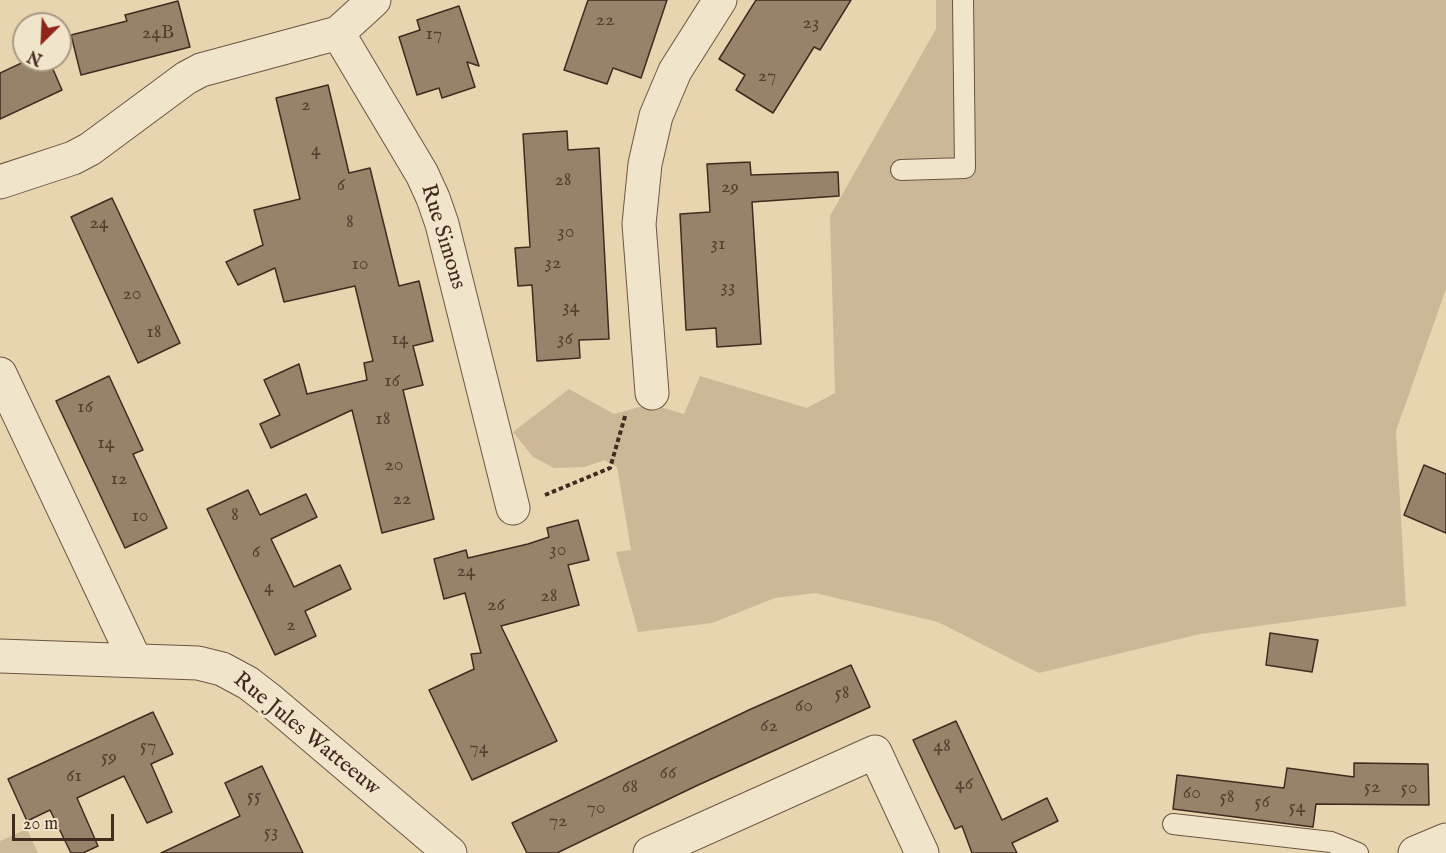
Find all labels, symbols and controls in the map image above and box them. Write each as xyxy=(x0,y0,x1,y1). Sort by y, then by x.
house number: 22 xyxy=(596,9,614,33)
north arrow xyxy=(12,12,72,72)
house number: 23 xyxy=(803,12,819,36)
house number: 24B xyxy=(142,22,174,46)
house number: 17 xyxy=(426,23,442,47)
text: N xyxy=(25,45,46,69)
house number: 27 xyxy=(758,65,776,89)
house number: 2 xyxy=(301,94,311,118)
house number: 4 xyxy=(311,139,321,163)
house number: 28 xyxy=(554,169,572,193)
house number: 6 xyxy=(337,174,345,198)
house number: 29 xyxy=(721,176,739,200)
street label: Rue Simons xyxy=(414,181,470,293)
house number: 8 xyxy=(346,211,354,235)
house number: 24 xyxy=(89,212,109,236)
house number: 30 xyxy=(557,221,575,245)
house number: 31 xyxy=(711,233,725,257)
house number: 32 xyxy=(545,252,561,276)
house number: 10 xyxy=(351,253,369,277)
house number: 33 xyxy=(721,276,735,300)
house number: 20 xyxy=(122,283,142,307)
house number: 34 xyxy=(562,296,580,320)
house number: 18 xyxy=(146,321,162,345)
house number: 14 xyxy=(391,328,409,352)
house number: 36 xyxy=(557,328,573,352)
house number: 16 xyxy=(384,370,400,394)
house number: 16 xyxy=(77,396,93,420)
house number: 18 xyxy=(375,408,391,432)
house number: 14 xyxy=(97,432,115,456)
house number: 20 xyxy=(384,454,404,478)
house number: 12 xyxy=(111,468,127,492)
house number: 22 xyxy=(393,488,411,512)
house number: 8 xyxy=(231,504,239,528)
house number: 10 xyxy=(131,505,149,529)
house number: 30 xyxy=(549,539,567,563)
house number: 6 xyxy=(252,541,260,565)
house number: 24 xyxy=(456,560,476,584)
house number: 4 xyxy=(264,576,274,600)
house number: 28 xyxy=(540,585,558,609)
house number: 26 xyxy=(487,594,505,618)
house number: 2 xyxy=(286,614,296,638)
street label: Rue Jules Watteeuw xyxy=(227,668,385,802)
house number: 58 xyxy=(834,682,850,706)
house number: 60 xyxy=(795,695,813,719)
house number: 62 xyxy=(760,715,778,739)
house number: 57 xyxy=(140,735,156,759)
house number: 48 xyxy=(933,735,951,759)
house number: 74 xyxy=(469,737,489,761)
house number: 59 xyxy=(101,746,117,770)
house number: 66 xyxy=(660,762,676,786)
house number: 61 xyxy=(66,765,82,789)
house number: 46 xyxy=(955,773,973,797)
house number: 68 xyxy=(622,776,638,800)
house number: 52 xyxy=(1364,776,1380,800)
house number: 50 xyxy=(1401,777,1417,801)
house number: 60 xyxy=(1183,782,1201,806)
house number: 55 xyxy=(247,785,261,809)
house number: 58 xyxy=(1219,786,1235,810)
house number: 56 xyxy=(1254,791,1270,815)
house number: 54 xyxy=(1289,796,1305,820)
house number: 70 xyxy=(586,797,606,821)
scale bar xyxy=(15,802,117,840)
house number: 72 xyxy=(549,810,567,834)
text: 20 m xyxy=(23,813,58,836)
house number: 53 xyxy=(264,821,278,845)

